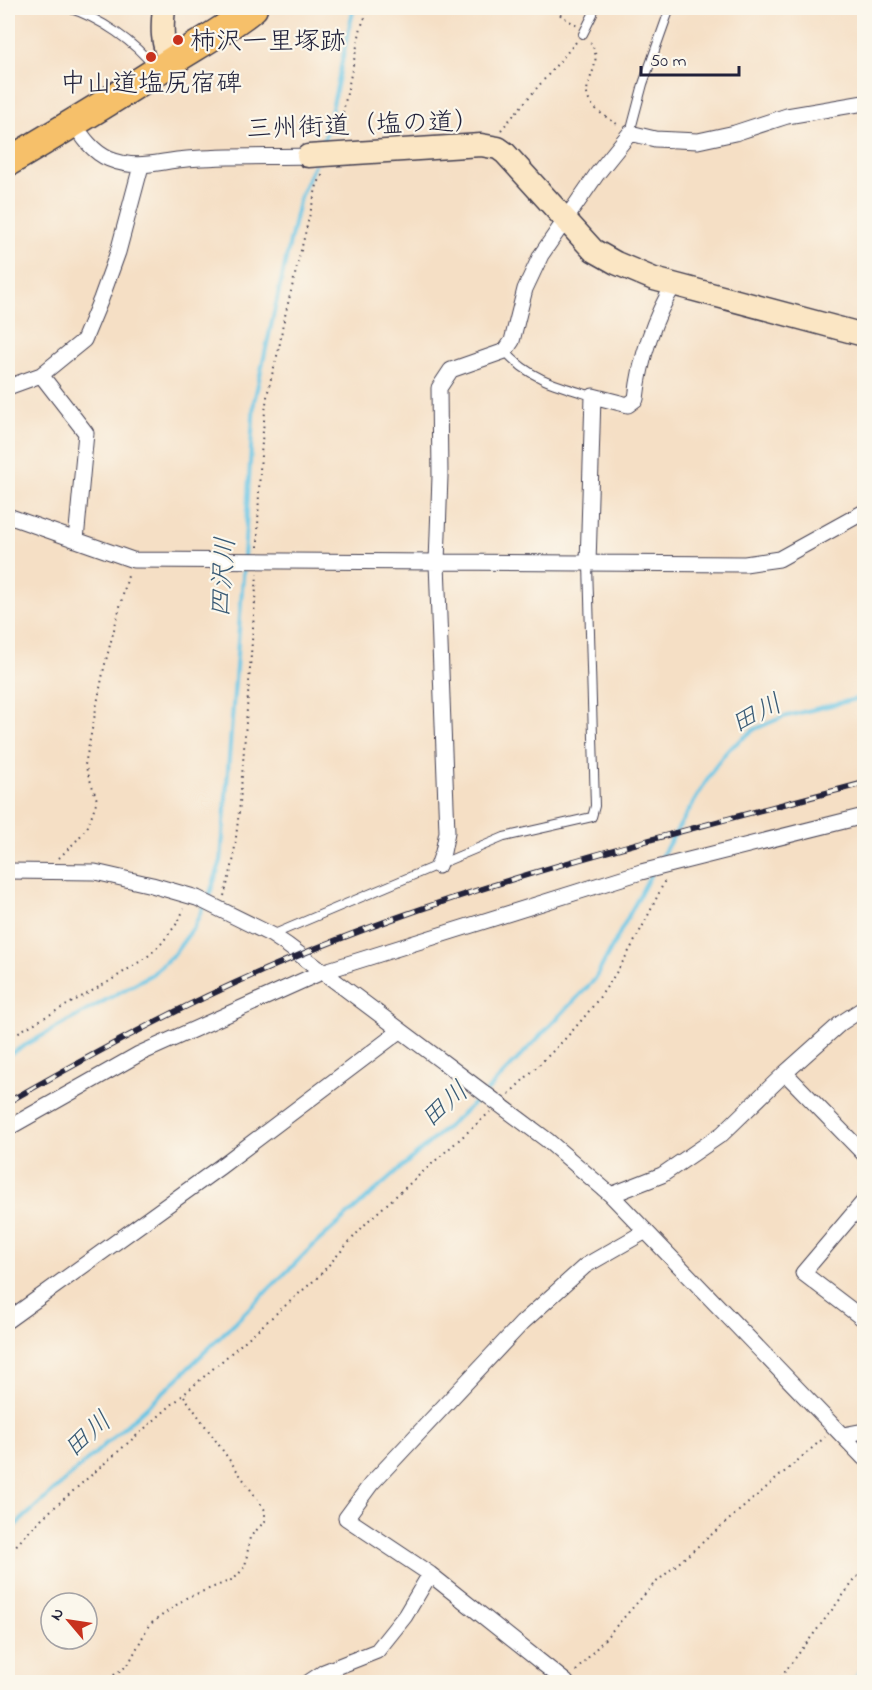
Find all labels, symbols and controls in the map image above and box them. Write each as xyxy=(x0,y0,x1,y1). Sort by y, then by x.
place label: 柿沢一里塚跡 xyxy=(190,24,346,62)
marker: 柿沢一里塚跡 xyxy=(171,33,185,47)
scale bar xyxy=(641,39,738,77)
text: 50 m xyxy=(650,49,687,75)
marker: 中山道塩尻宿碑 xyxy=(144,50,158,64)
place label: 中山道塩尻宿碑 xyxy=(60,66,242,104)
street label: 三州街道（塩の道） xyxy=(246,104,481,150)
water label: 四沢川 xyxy=(202,535,247,619)
water label: 田川 xyxy=(724,686,790,745)
water label: 田川 xyxy=(413,1073,479,1138)
water label: 田川 xyxy=(56,1403,122,1468)
north arrow xyxy=(39,1591,99,1651)
text: N xyxy=(45,1604,71,1625)

